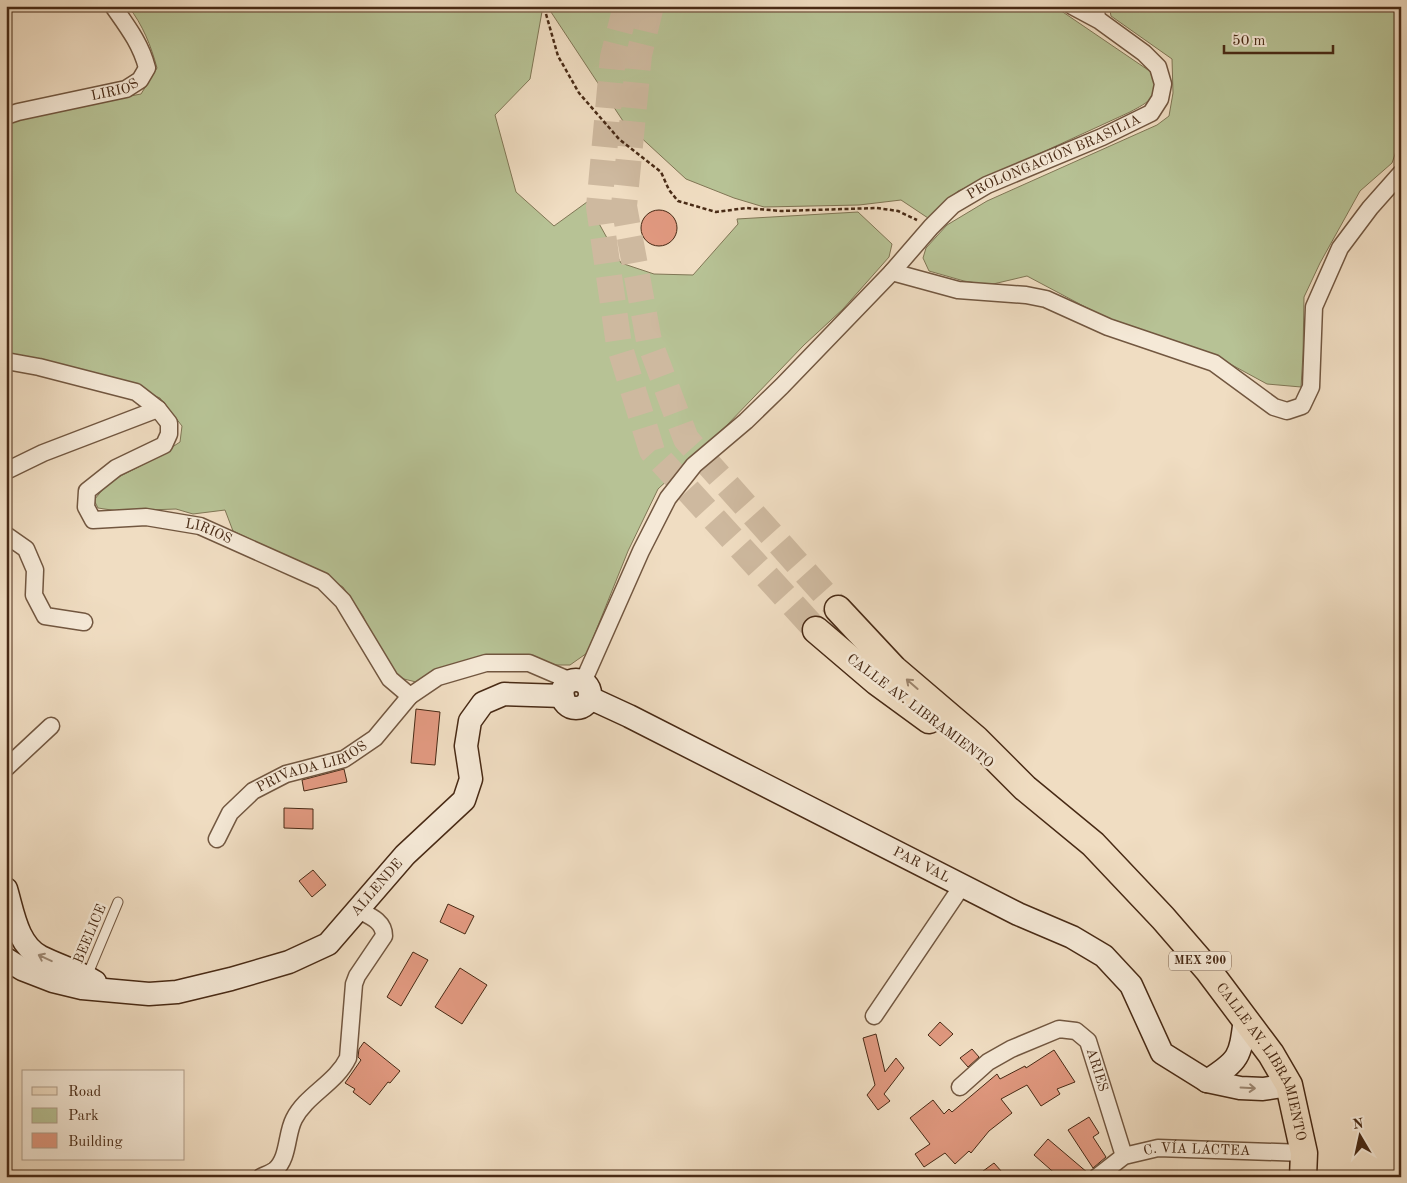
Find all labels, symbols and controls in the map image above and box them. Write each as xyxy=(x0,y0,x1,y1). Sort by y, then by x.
scale bar xyxy=(1224,22,1333,54)
text: 50 m xyxy=(1232,34,1266,49)
street label: LIRIOS xyxy=(90,76,141,103)
street label: PROLONGACIÓN BRASILIA xyxy=(965,112,1143,202)
street label: LIRIOS xyxy=(184,517,234,546)
street label: CALLE AV. LIBRAMIENTO xyxy=(844,651,996,771)
one-way arrow xyxy=(905,679,918,690)
street label: PRIVADA LIRIOS xyxy=(254,739,370,795)
street label: PAR VAL xyxy=(891,844,952,885)
street label: ALLENDE xyxy=(349,856,405,919)
street label: BEELICE xyxy=(71,902,109,966)
road number: MEX 200 xyxy=(1169,951,1231,970)
one-way arrow xyxy=(38,953,53,963)
street label: CALLE AV. LIBRAMIENTO xyxy=(1213,980,1308,1142)
street label: ARIES xyxy=(1084,1047,1110,1093)
legend xyxy=(22,1070,185,1160)
one-way arrow xyxy=(1240,1083,1256,1092)
text: Road xyxy=(68,1085,102,1100)
text: Park xyxy=(68,1109,99,1124)
north arrow xyxy=(1334,1110,1384,1160)
text: N xyxy=(1352,1116,1365,1132)
text: Building xyxy=(68,1135,123,1150)
street label: C. VÍA LÁCTEA xyxy=(1142,1138,1251,1158)

